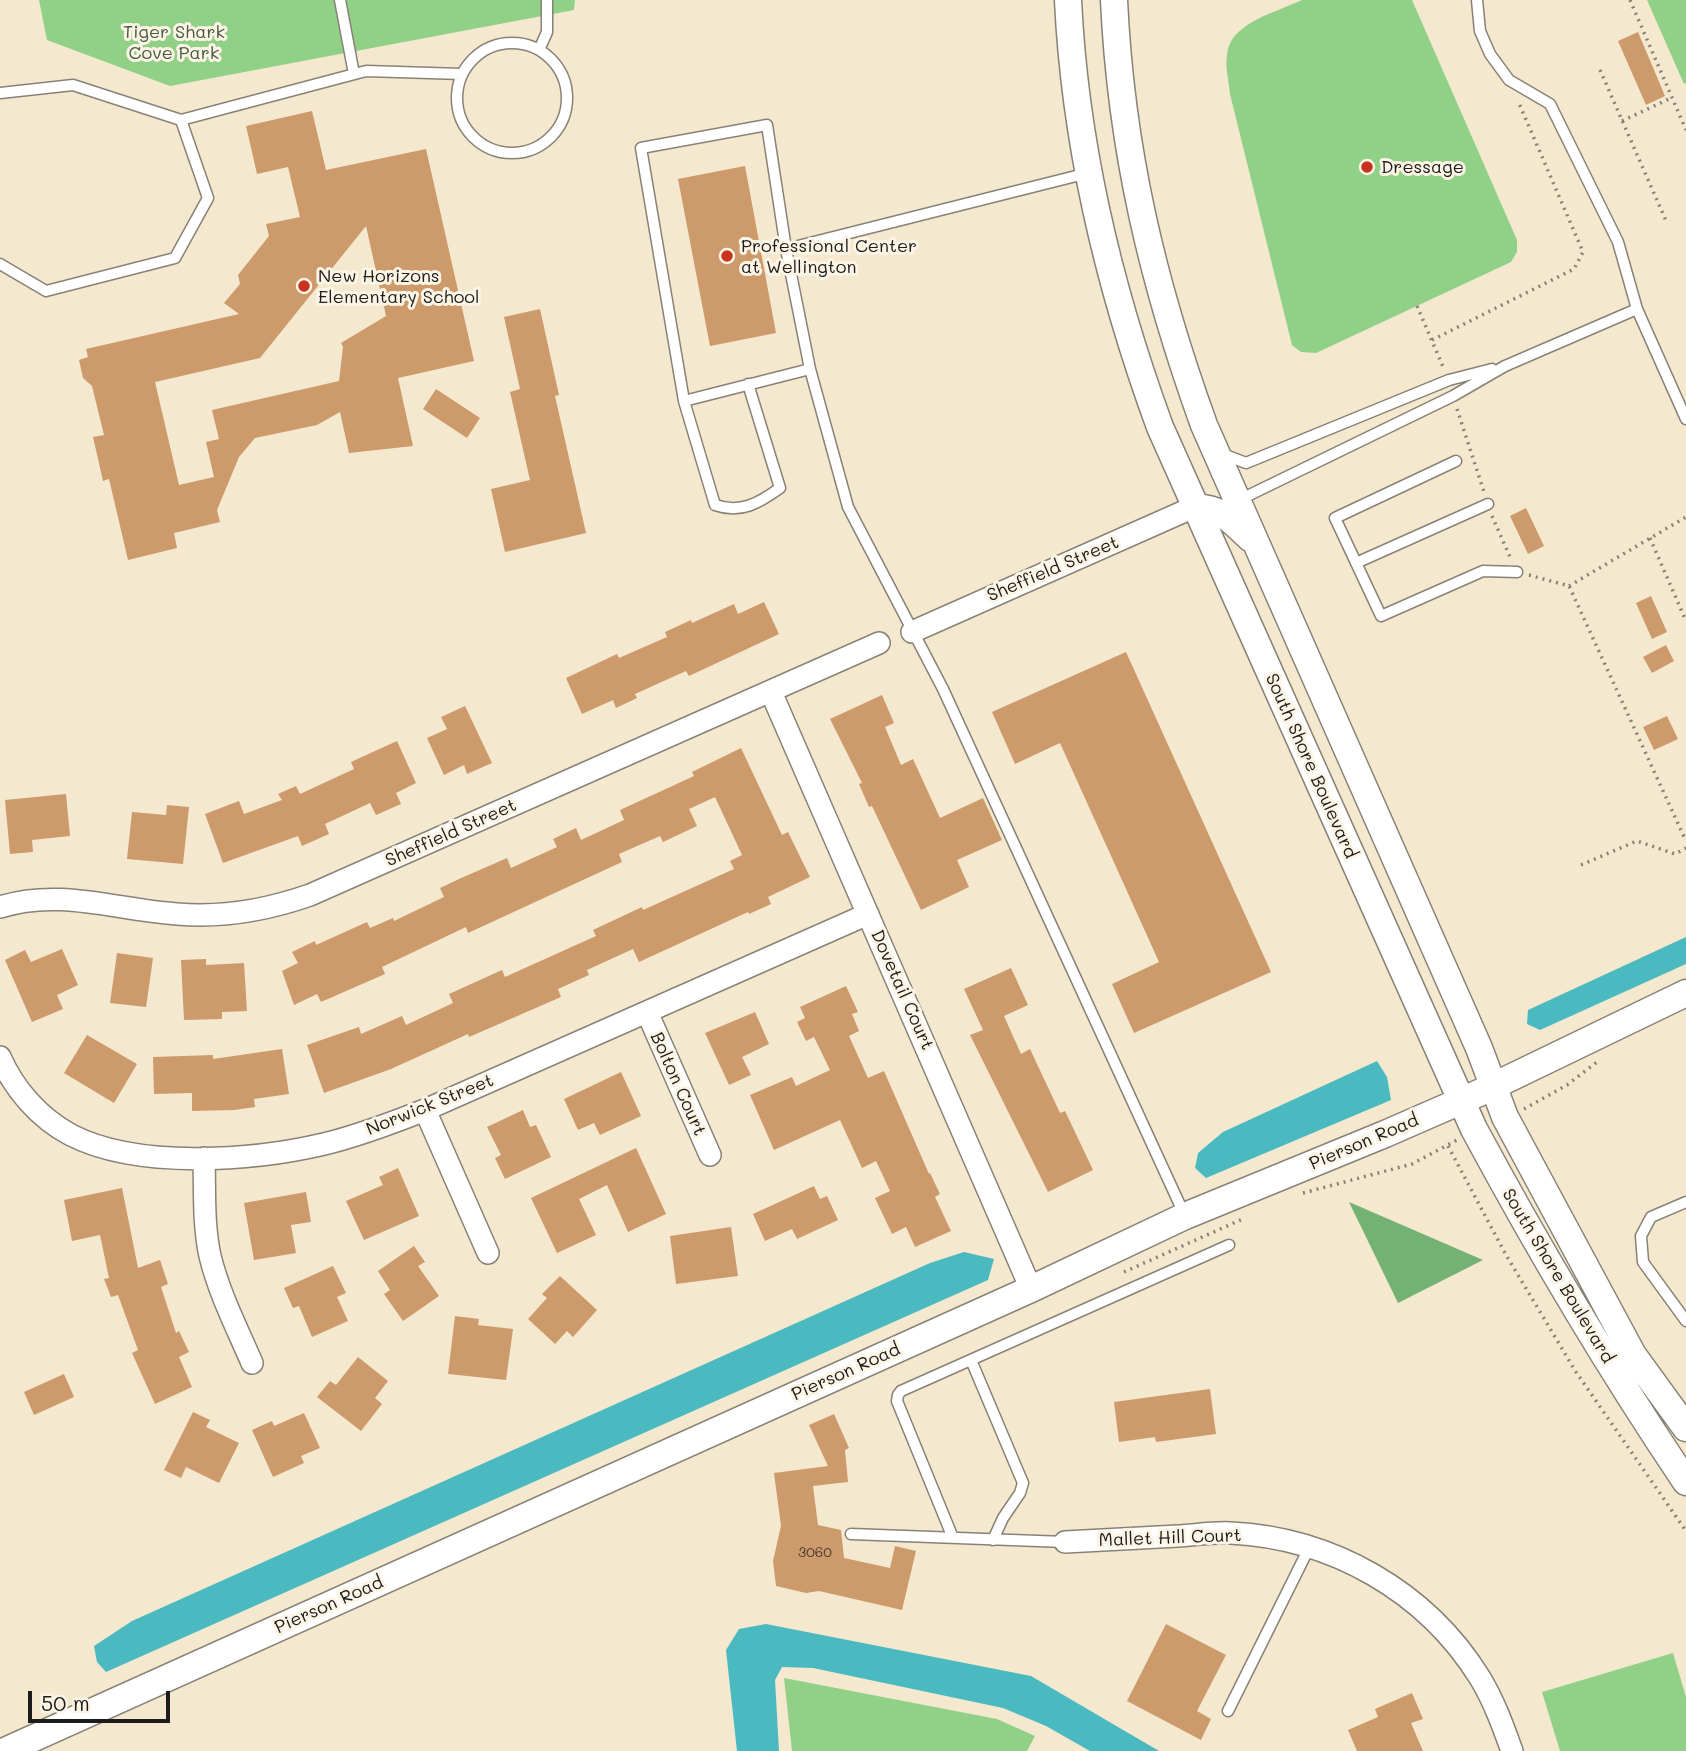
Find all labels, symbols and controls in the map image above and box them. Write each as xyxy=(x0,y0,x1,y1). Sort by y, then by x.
park label: Tiger Shark Cove Park xyxy=(123,21,225,64)
place label: Dressage xyxy=(1381,156,1464,178)
marker: Dressage xyxy=(1359,159,1375,175)
place label: Professional Center at Wellington xyxy=(741,235,917,278)
marker: Professional Center at Wellington xyxy=(719,248,735,264)
place label: New Horizons Elementary School xyxy=(318,265,479,308)
marker: New Horizons Elementary School xyxy=(296,278,312,294)
street label: Sheffield Street xyxy=(984,531,1122,607)
street label: South Shore Boulevard xyxy=(1260,670,1362,862)
street label: Sheffield Street xyxy=(382,794,520,872)
street label: Dovetail Court xyxy=(866,927,938,1053)
street label: Bolton Court xyxy=(646,1029,710,1139)
street label: Norwick Street xyxy=(363,1070,497,1140)
street label: Pierson Road xyxy=(1306,1109,1422,1175)
street label: South Shore Boulevard xyxy=(1497,1185,1619,1367)
street label: Pierson Road xyxy=(788,1338,904,1406)
street label: Mallet Hill Court xyxy=(1098,1525,1242,1551)
house number: 3060 xyxy=(798,1545,832,1561)
street label: Pierson Road xyxy=(271,1571,387,1639)
scale bar xyxy=(32,1678,173,1722)
text: 50 m xyxy=(41,1689,90,1716)

